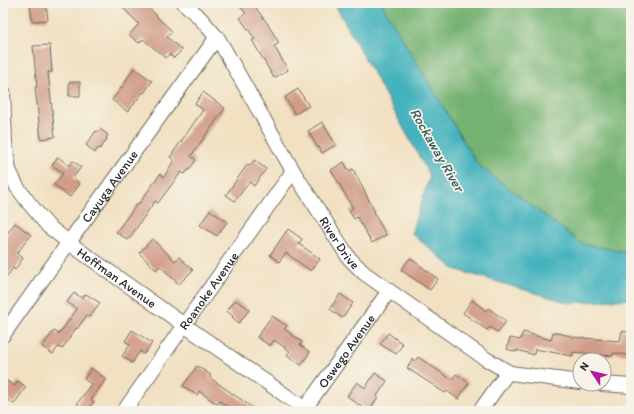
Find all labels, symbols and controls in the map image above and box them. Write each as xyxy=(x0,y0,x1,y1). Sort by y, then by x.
water label: Rockaway River xyxy=(406,105,468,196)
street label: Cayuga Avenue xyxy=(78,147,141,225)
street label: River Drive xyxy=(317,214,363,272)
street label: Hoffman Avenue xyxy=(75,244,160,311)
street label: Roanoke Avenue xyxy=(176,249,241,332)
street label: Oswego Avenue xyxy=(315,311,378,391)
north arrow xyxy=(572,352,612,392)
text: N xyxy=(577,360,592,373)

